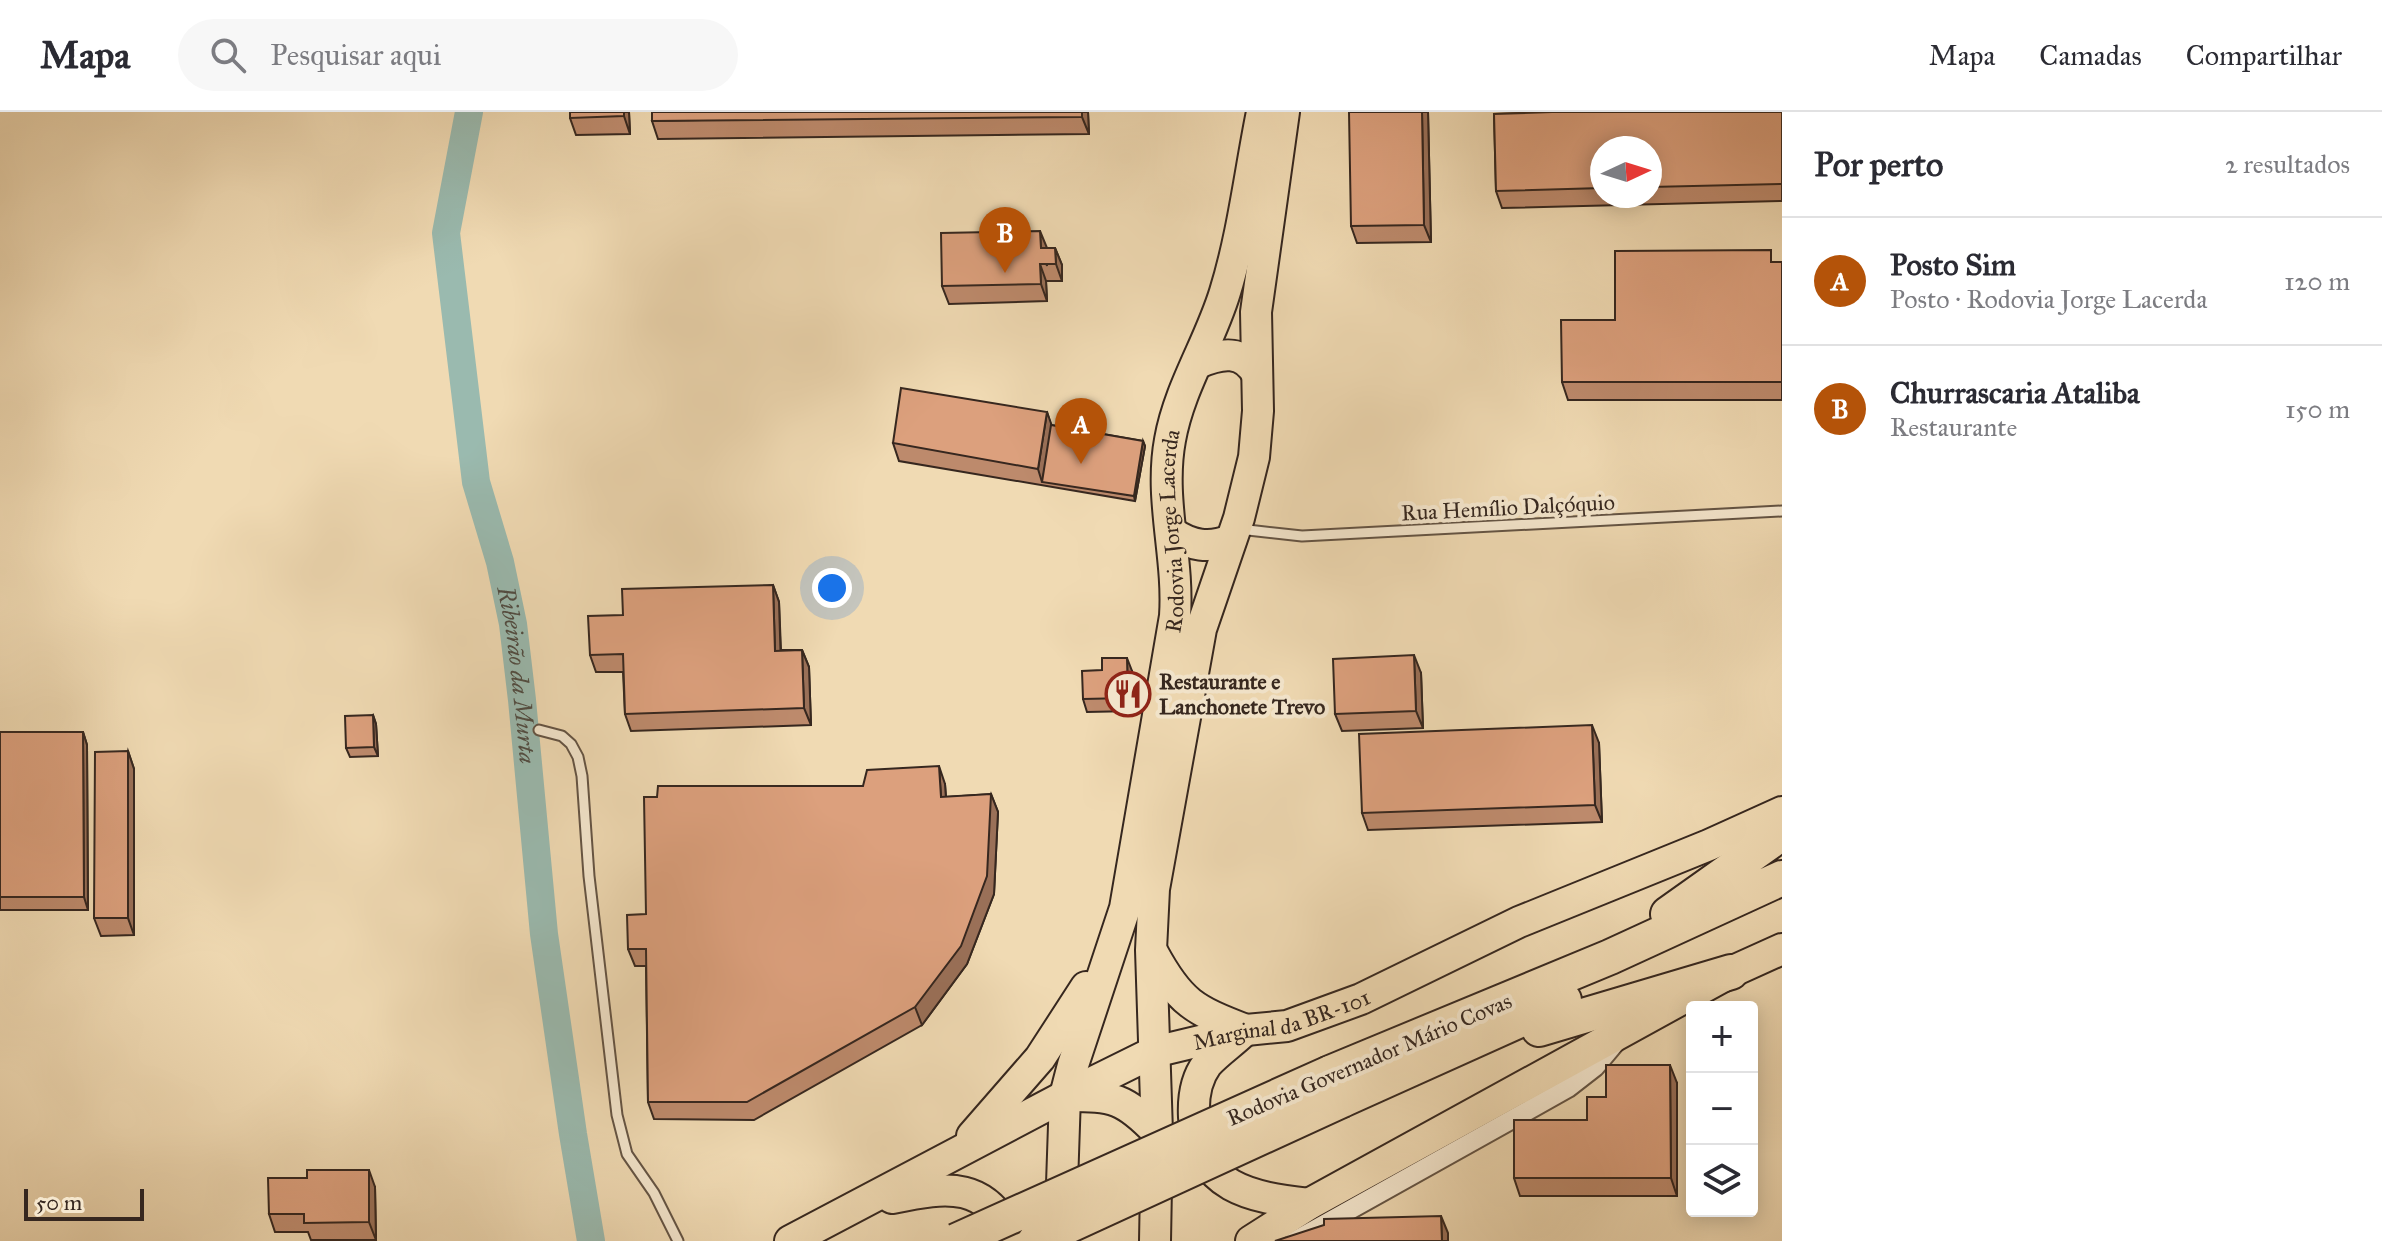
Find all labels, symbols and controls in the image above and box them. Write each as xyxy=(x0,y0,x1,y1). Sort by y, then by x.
search box xyxy=(178,19,738,91)
text: Mapa xyxy=(40,32,130,78)
icon: search xyxy=(206,33,250,77)
text: Pesquisar aqui xyxy=(270,37,441,73)
text: Mapa xyxy=(1929,38,1995,73)
text: Camadas xyxy=(2039,38,2142,73)
text: Compartilhar xyxy=(2186,38,2342,73)
north arrow xyxy=(1590,136,1662,208)
text: Por perto xyxy=(1814,144,1943,185)
text: 2 resultados xyxy=(2225,148,2350,180)
pin: B xyxy=(979,207,1031,273)
text: Posto Sim xyxy=(1890,247,2016,283)
text: A xyxy=(1831,265,1849,297)
text: 120 m xyxy=(2284,265,2350,297)
text: Posto · Rodovia Jorge Lacerda xyxy=(1890,283,2207,315)
text: Churrascaria Ataliba xyxy=(1890,375,2140,411)
text: B xyxy=(1831,393,1849,425)
text: 150 m xyxy=(2285,393,2350,425)
pin: A xyxy=(1055,398,1107,464)
text: Restaurante xyxy=(1890,411,2017,443)
street label: Rodovia Jorge Lacerda xyxy=(1154,426,1190,635)
street label: Rua Hemílio Dalçóquio xyxy=(1401,488,1616,527)
your location xyxy=(812,568,852,608)
water label: Ribeirão da Murta xyxy=(490,583,543,765)
place label: Restaurante e Lanchonete Trevo xyxy=(1159,668,1325,720)
restaurant icon: Restaurante e Lanchonete Trevo xyxy=(1104,670,1152,718)
street label: Marginal da BR-101 xyxy=(1190,984,1375,1056)
street label: Rodovia Governador Mário Covas xyxy=(1223,987,1516,1132)
map controls xyxy=(1686,1001,1758,1217)
button: + xyxy=(1686,1001,1758,1073)
button: − xyxy=(1686,1073,1758,1145)
button: layers xyxy=(1686,1145,1758,1217)
scale bar xyxy=(24,1185,144,1221)
text: 50 m xyxy=(36,1189,82,1216)

